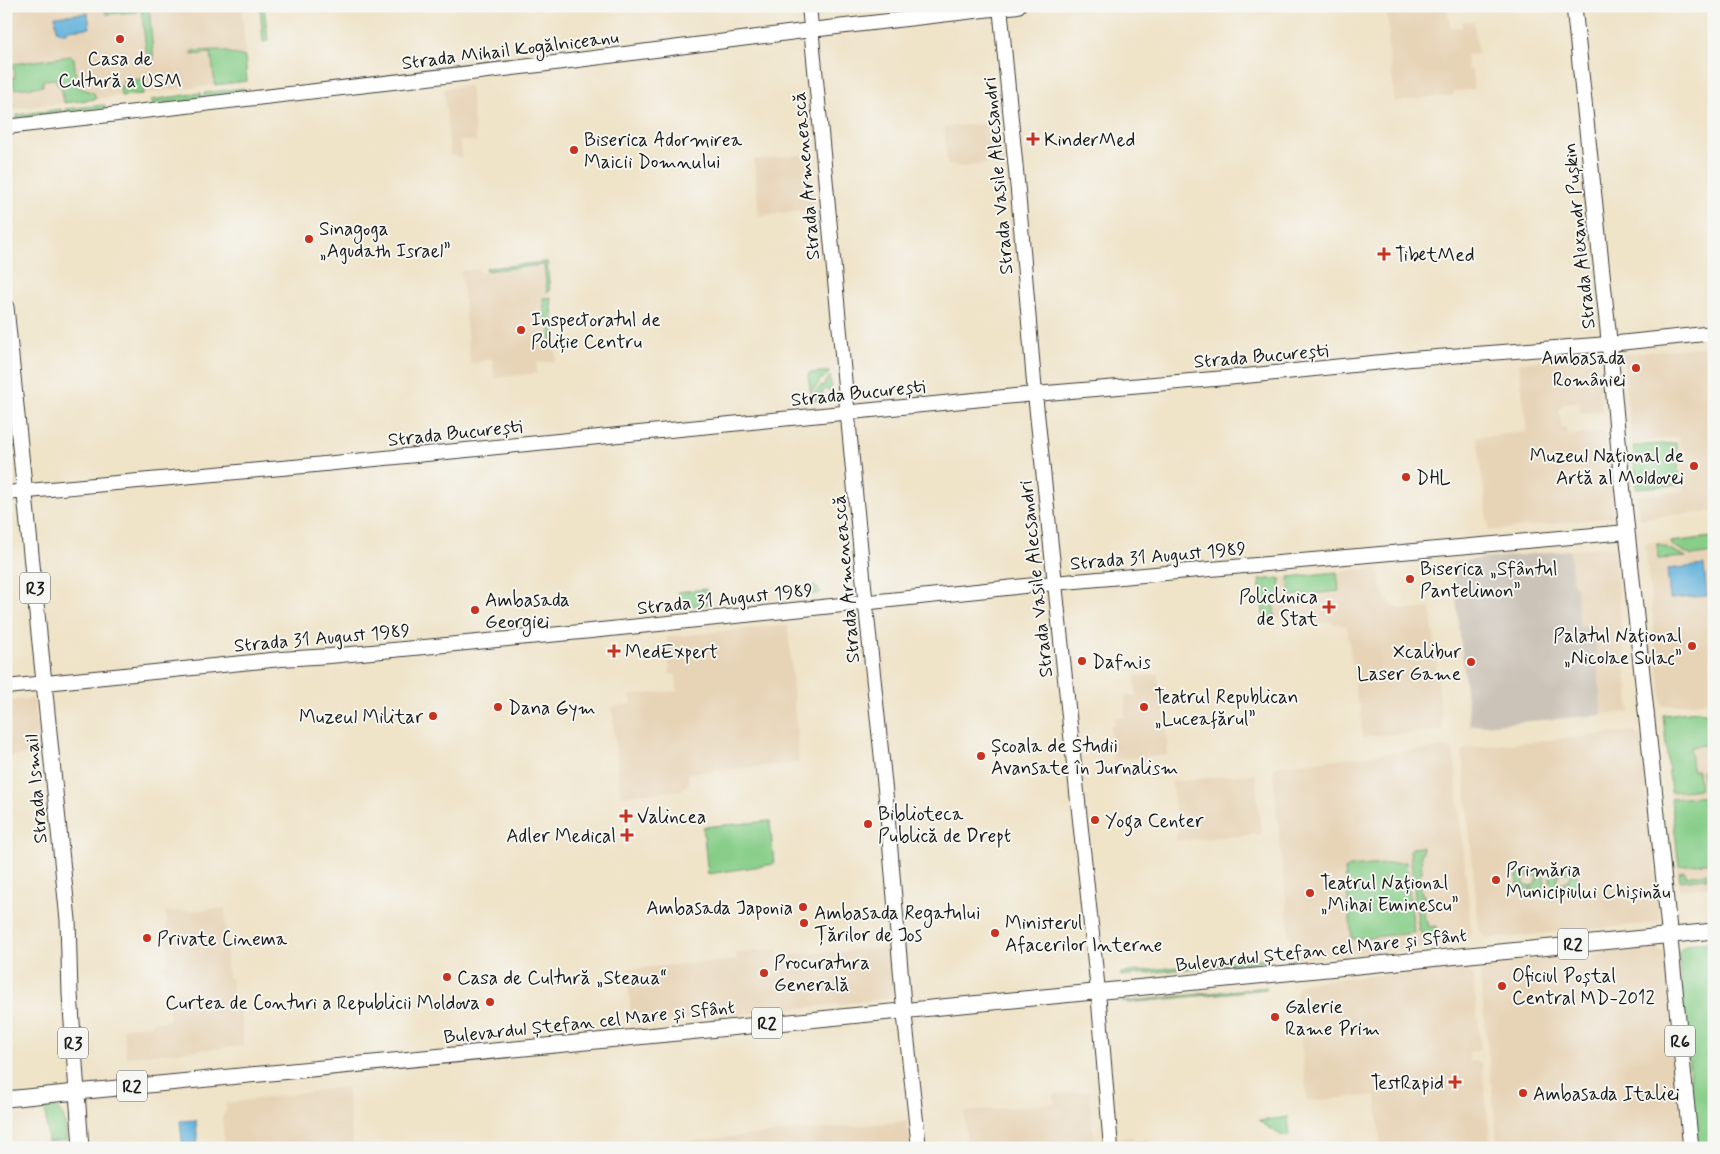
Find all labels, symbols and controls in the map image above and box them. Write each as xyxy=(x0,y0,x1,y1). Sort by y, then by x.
street label: Strada Mihail Kogălniceanu xyxy=(400,25,620,78)
marker: Casa de Cultură a USM xyxy=(114,33,126,45)
place label: Casa de Cultură a USM xyxy=(58,47,182,94)
street label: Strada Vasile Alecsandri xyxy=(977,76,1020,276)
street label: Strada Armenească xyxy=(787,91,826,261)
place label: Biserica Adormirea Maicii Domnului xyxy=(584,128,743,175)
place label: KinderMed xyxy=(1044,128,1135,153)
marker: KinderMed xyxy=(1026,132,1040,146)
street label: Strada Alexandr Pușkin xyxy=(1557,142,1602,330)
marker: Biserica Adormirea Maicii Domnului xyxy=(568,144,580,156)
place label: Sinagoga „Agudath Israel” xyxy=(319,217,451,265)
marker: Sinagoga „Agudath Israel” xyxy=(303,233,315,245)
place label: TibetMed xyxy=(1395,243,1475,268)
marker: TibetMed xyxy=(1377,247,1391,261)
place label: Inspectoratul de Poliție Centru xyxy=(531,308,661,355)
marker: Inspectoratul de Poliție Centru xyxy=(515,324,527,336)
street label: Strada București xyxy=(1193,338,1330,375)
place label: Ambasada României xyxy=(1541,346,1626,393)
marker: Ambasada României xyxy=(1630,362,1642,374)
street label: Strada București xyxy=(790,374,927,413)
street label: Strada București xyxy=(387,414,524,453)
place label: Muzeul Național de Artă al Moldovei xyxy=(1530,444,1684,491)
marker: Muzeul Național de Artă al Moldovei xyxy=(1688,460,1700,472)
place label: DHL xyxy=(1416,466,1451,491)
marker: DHL xyxy=(1400,471,1412,483)
street label: Strada Vasile Alecsandri xyxy=(1014,479,1059,679)
street label: Strada Armenească xyxy=(827,494,866,664)
street label: Strada 31 August 1989 xyxy=(1069,536,1247,578)
place label: Biserica „Sfântul Pantelimon” xyxy=(1420,557,1557,604)
road number: R3 xyxy=(20,572,50,604)
marker: Biserica „Sfântul Pantelimon” xyxy=(1404,573,1416,585)
street label: Strada 31 August 1989 xyxy=(636,578,814,622)
place label: Policlinica de Stat xyxy=(1239,585,1318,632)
place label: Ambasada Georgiei xyxy=(485,588,570,637)
marker: Policlinica de Stat xyxy=(1322,600,1336,614)
marker: Ambasada Georgiei xyxy=(469,604,481,616)
street label: Strada 31 August 1989 xyxy=(233,618,411,660)
place label: Palatul Național „Nicolae Sulac” xyxy=(1553,624,1682,671)
place label: MedExpert xyxy=(625,640,718,665)
place label: Xcalibur Laser Game xyxy=(1357,640,1461,687)
marker: Palatul Național „Nicolae Sulac” xyxy=(1686,640,1698,652)
marker: MedExpert xyxy=(607,644,621,658)
place label: Dafnis xyxy=(1092,650,1152,675)
marker: Dafnis xyxy=(1076,655,1088,667)
marker: Xcalibur Laser Game xyxy=(1465,656,1477,668)
place label: Teatrul Republican „Luceafărul” xyxy=(1154,685,1299,732)
place label: Dana Gym xyxy=(508,696,596,722)
marker: Dana Gym xyxy=(492,701,504,713)
marker: Teatrul Republican „Luceafărul” xyxy=(1138,701,1150,713)
place label: Muzeul Militar xyxy=(299,705,423,730)
marker: Muzeul Militar xyxy=(427,710,439,722)
street label: Strada Ismail xyxy=(19,733,54,845)
place label: Școala de Studii Avansate în Jurnalism xyxy=(991,734,1178,781)
marker: Școala de Studii Avansate în Jurnalism xyxy=(975,750,987,762)
place label: Biblioteca Publică de Drept xyxy=(878,802,1011,849)
place label: Valincea xyxy=(637,805,706,830)
marker: Valincea xyxy=(619,809,633,823)
place label: Yoga Center xyxy=(1105,809,1204,837)
marker: Yoga Center xyxy=(1089,814,1101,826)
marker: Biblioteca Publică de Drept xyxy=(862,818,874,830)
place label: Adler Medical xyxy=(506,824,616,849)
marker: Adler Medical xyxy=(620,828,634,842)
place label: Primăria Municipiului Chișinău xyxy=(1506,858,1671,905)
place label: Teatrul Național „Mihai Eminescu” xyxy=(1320,871,1459,918)
marker: Primăria Municipiului Chișinău xyxy=(1490,874,1502,886)
marker: Teatrul Național „Mihai Eminescu” xyxy=(1304,887,1316,899)
place label: Ambasada Japonia xyxy=(646,896,793,921)
marker: Ambasada Japonia xyxy=(797,901,809,913)
place label: Ambasada Regatului Țărilor de Jos xyxy=(814,901,980,948)
place label: Ministerul Afacerilor Interne xyxy=(1005,911,1162,958)
marker: Ambasada Regatului Țărilor de Jos xyxy=(798,917,810,929)
street label: Bulevardul Ștefan cel Mare și Sfânt xyxy=(1174,923,1468,978)
place label: Private Cinema xyxy=(157,927,288,952)
marker: Ministerul Afacerilor Interne xyxy=(989,927,1001,939)
road number: R2 xyxy=(1558,929,1588,960)
marker: Private Cinema xyxy=(141,932,153,944)
place label: Procuratura Generală xyxy=(774,951,870,998)
place label: Oficiul Poștal Central MD-2012 xyxy=(1512,964,1655,1011)
place label: Casa de Cultură „Steaua“ xyxy=(457,966,667,991)
marker: Procuratura Generală xyxy=(758,967,770,979)
marker: Casa de Cultură „Steaua“ xyxy=(441,971,453,983)
marker: Oficiul Poștal Central MD-2012 xyxy=(1496,980,1508,992)
place label: Curtea de Conturi a Republicii Moldova xyxy=(165,991,480,1016)
street label: Bulevardul Ștefan cel Mare și Sfânt xyxy=(442,995,736,1050)
place label: Galerie Rame Prim xyxy=(1285,995,1380,1042)
marker: Curtea de Conturi a Republicii Moldova xyxy=(484,996,496,1008)
road number: R2 xyxy=(752,1008,782,1038)
marker: Galerie Rame Prim xyxy=(1269,1011,1281,1023)
road number: R6 xyxy=(1665,1026,1695,1056)
road number: R3 xyxy=(58,1028,88,1058)
road number: R2 xyxy=(117,1070,147,1102)
place label: TestRapid xyxy=(1370,1071,1444,1096)
marker: TestRapid xyxy=(1448,1075,1462,1089)
place label: Ambasada Italiei xyxy=(1533,1082,1680,1107)
marker: Ambasada Italiei xyxy=(1517,1087,1529,1099)

